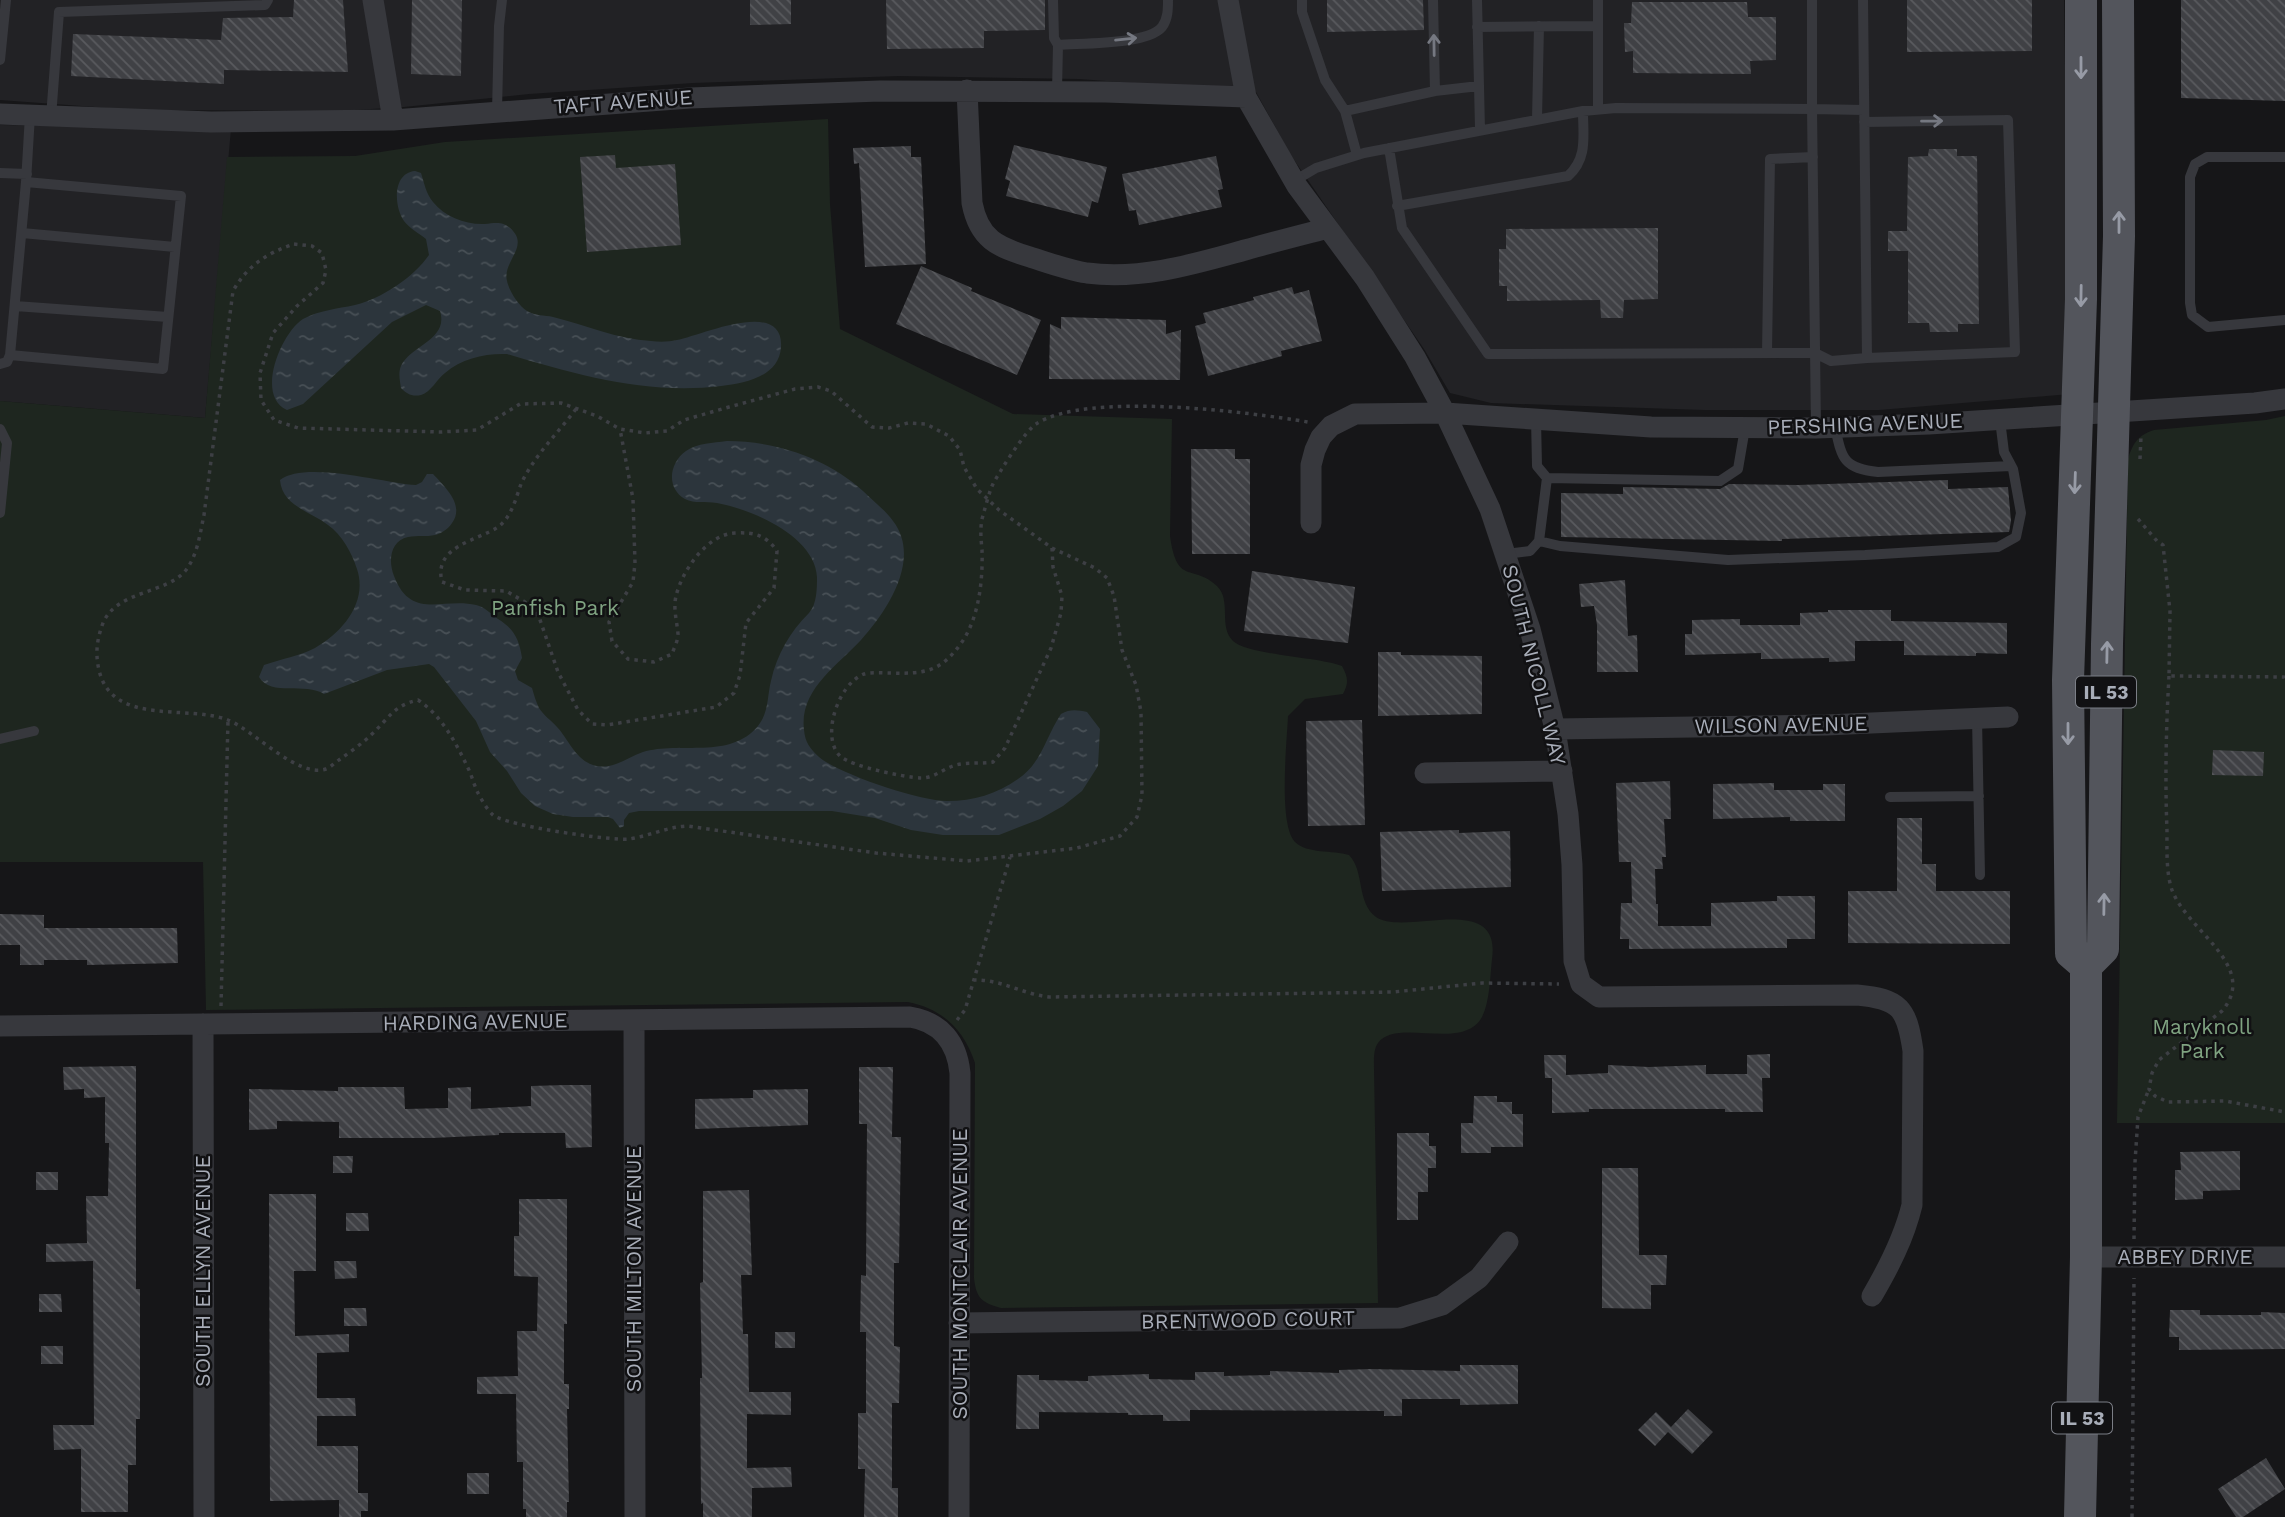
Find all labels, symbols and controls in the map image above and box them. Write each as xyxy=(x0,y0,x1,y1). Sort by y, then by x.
one-way arrow xyxy=(1114,33,1137,46)
one-way arrow xyxy=(1427,34,1441,57)
one-way arrow xyxy=(2074,56,2088,79)
street label: TAFT AVENUE xyxy=(553,84,693,119)
one-way arrow xyxy=(1920,114,1943,128)
one-way arrow xyxy=(2112,210,2126,233)
one-way arrow xyxy=(2074,284,2087,307)
street label: PERSHING AVENUE xyxy=(1767,408,1963,439)
one-way arrow xyxy=(2069,471,2082,494)
street label: SOUTH NICOLL WAY xyxy=(1497,562,1572,768)
park label: Panfish Park xyxy=(491,595,619,620)
one-way arrow xyxy=(2100,641,2114,664)
road number: IL 53 xyxy=(2076,677,2136,708)
street label: WILSON AVENUE xyxy=(1694,710,1868,739)
one-way arrow xyxy=(2061,723,2075,746)
one-way arrow xyxy=(2097,893,2110,916)
street label: HARDING AVENUE xyxy=(382,1007,568,1036)
park label: Maryknoll Park xyxy=(2152,1014,2252,1063)
street label: SOUTH MONTCLAIR AVENUE xyxy=(947,1128,972,1420)
street label: SOUTH MILTON AVENUE xyxy=(621,1146,646,1392)
street label: SOUTH ELLYN AVENUE xyxy=(190,1155,215,1387)
street label: ABBEY DRIVE xyxy=(2117,1244,2253,1269)
street label: BRENTWOOD COURT xyxy=(1141,1305,1356,1334)
road number: IL 53 xyxy=(2052,1402,2112,1434)

